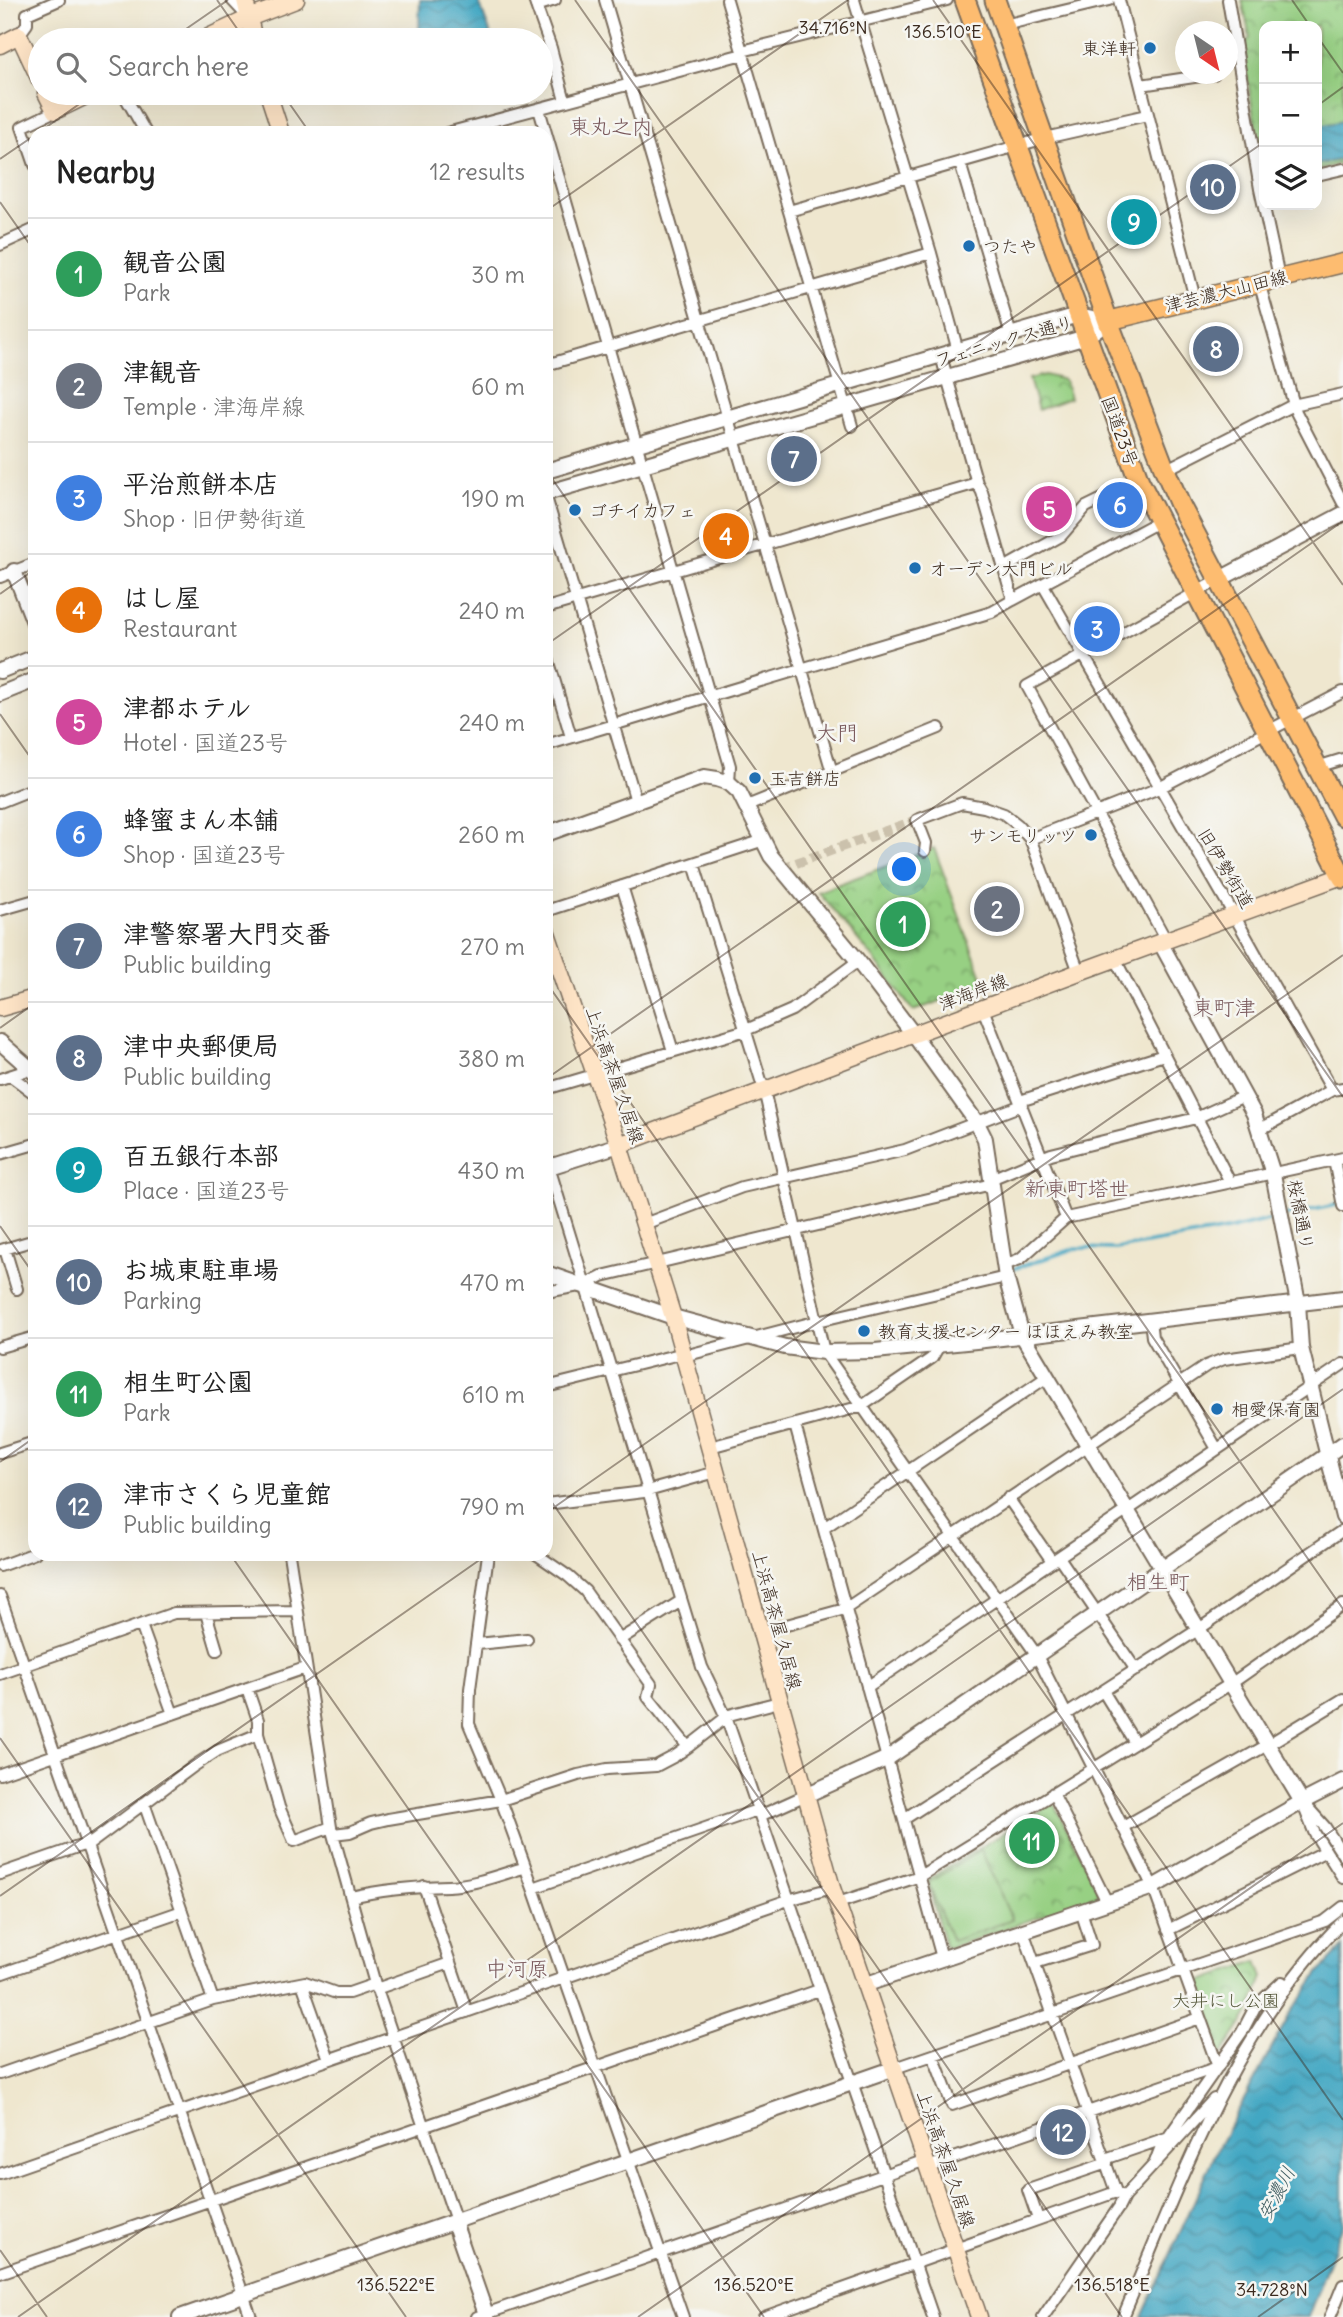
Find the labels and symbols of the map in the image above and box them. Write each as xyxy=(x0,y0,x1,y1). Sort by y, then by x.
text: 34.716°N xyxy=(798,16,868,39)
text: 136.510°E xyxy=(904,20,982,43)
north arrow xyxy=(1175,21,1238,84)
place label: 東洋軒 xyxy=(1082,37,1136,60)
marker: 東洋軒 xyxy=(1142,40,1158,56)
district label: 東丸之内 xyxy=(569,113,653,140)
pin: 10 xyxy=(1190,161,1236,213)
pin: 9 xyxy=(1111,196,1157,248)
place label: つたや xyxy=(983,235,1037,258)
marker: つたや xyxy=(961,238,977,254)
street label: 津芸濃大山田線 xyxy=(1162,265,1290,317)
street label: フェニックス通り xyxy=(932,310,1076,372)
pin: 8 xyxy=(1193,323,1239,375)
street label: 国道23号 xyxy=(1097,392,1143,470)
pin: 7 xyxy=(771,433,817,485)
pin: 6 xyxy=(1097,479,1143,531)
pin: 5 xyxy=(1026,483,1072,535)
place label: ゴチイカフェ xyxy=(589,499,696,522)
marker: ゴチイカフェ xyxy=(567,502,583,518)
pin: 4 xyxy=(703,510,749,562)
place label: オーデン大門ビル xyxy=(929,557,1073,580)
marker: オーデン大門ビル xyxy=(907,560,923,576)
pin: 3 xyxy=(1074,603,1120,655)
district label: 大門 xyxy=(816,719,858,746)
place label: 玉吉餅店 xyxy=(769,767,841,790)
marker: 玉吉餅店 xyxy=(747,770,763,786)
place label: サンモリッツ xyxy=(969,824,1077,847)
street label: 旧伊勢街道 xyxy=(1193,824,1259,912)
marker: サンモリッツ xyxy=(1083,827,1099,843)
your location xyxy=(887,852,921,886)
pin: 2 xyxy=(974,883,1020,935)
pin: 1 xyxy=(880,898,926,950)
street label: 津海岸線 xyxy=(935,968,1011,1016)
district label: 東町津 xyxy=(1193,994,1256,1021)
street label: 上浜高茶屋久居線 xyxy=(581,1003,649,1147)
district label: 新東町塔世 xyxy=(1025,1175,1130,1202)
street label: 桜橋通り xyxy=(1283,1177,1319,1253)
place label: 教育支援センター ほほえみ教室 xyxy=(878,1320,1134,1343)
marker: 教育支援センター ほほえみ教室 xyxy=(856,1323,872,1339)
place label: 相愛保育園 xyxy=(1231,1398,1321,1421)
marker: 相愛保育園 xyxy=(1209,1401,1225,1417)
street label: 上浜高茶屋久居線 xyxy=(747,1547,807,1693)
district label: 相生町 xyxy=(1127,1568,1190,1595)
pin: 11 xyxy=(1009,1815,1055,1867)
district label: 中河原 xyxy=(486,1955,549,1982)
park label: 大井にし公園 xyxy=(1172,1989,1280,2012)
street label: 上浜高茶屋久居線 xyxy=(912,2087,980,2231)
pin: 12 xyxy=(1040,2106,1086,2158)
water label: 安濃川 xyxy=(1252,2162,1300,2224)
text: 136.522°E xyxy=(357,2273,435,2296)
text: 136.520°E xyxy=(714,2273,794,2296)
text: 136.518°E xyxy=(1074,2273,1150,2296)
text: 34.728°N xyxy=(1236,2278,1308,2301)

